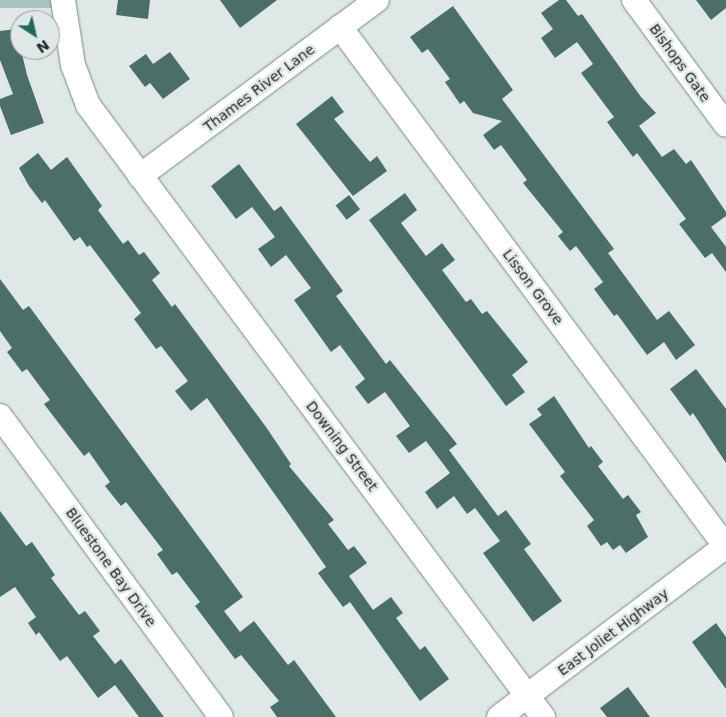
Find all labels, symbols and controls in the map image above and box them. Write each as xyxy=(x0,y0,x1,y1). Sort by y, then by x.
north arrow xyxy=(10,10,60,60)
street label: Bishops Gate xyxy=(646,21,714,105)
text: N xyxy=(34,37,52,56)
street label: Thames River Lane xyxy=(200,41,318,135)
street label: Lisson Grove xyxy=(499,246,567,328)
street label: Downing Street xyxy=(303,398,381,494)
street label: Bluestone Bay Drive xyxy=(62,504,160,630)
street label: East Joliet Highway xyxy=(554,585,672,679)

